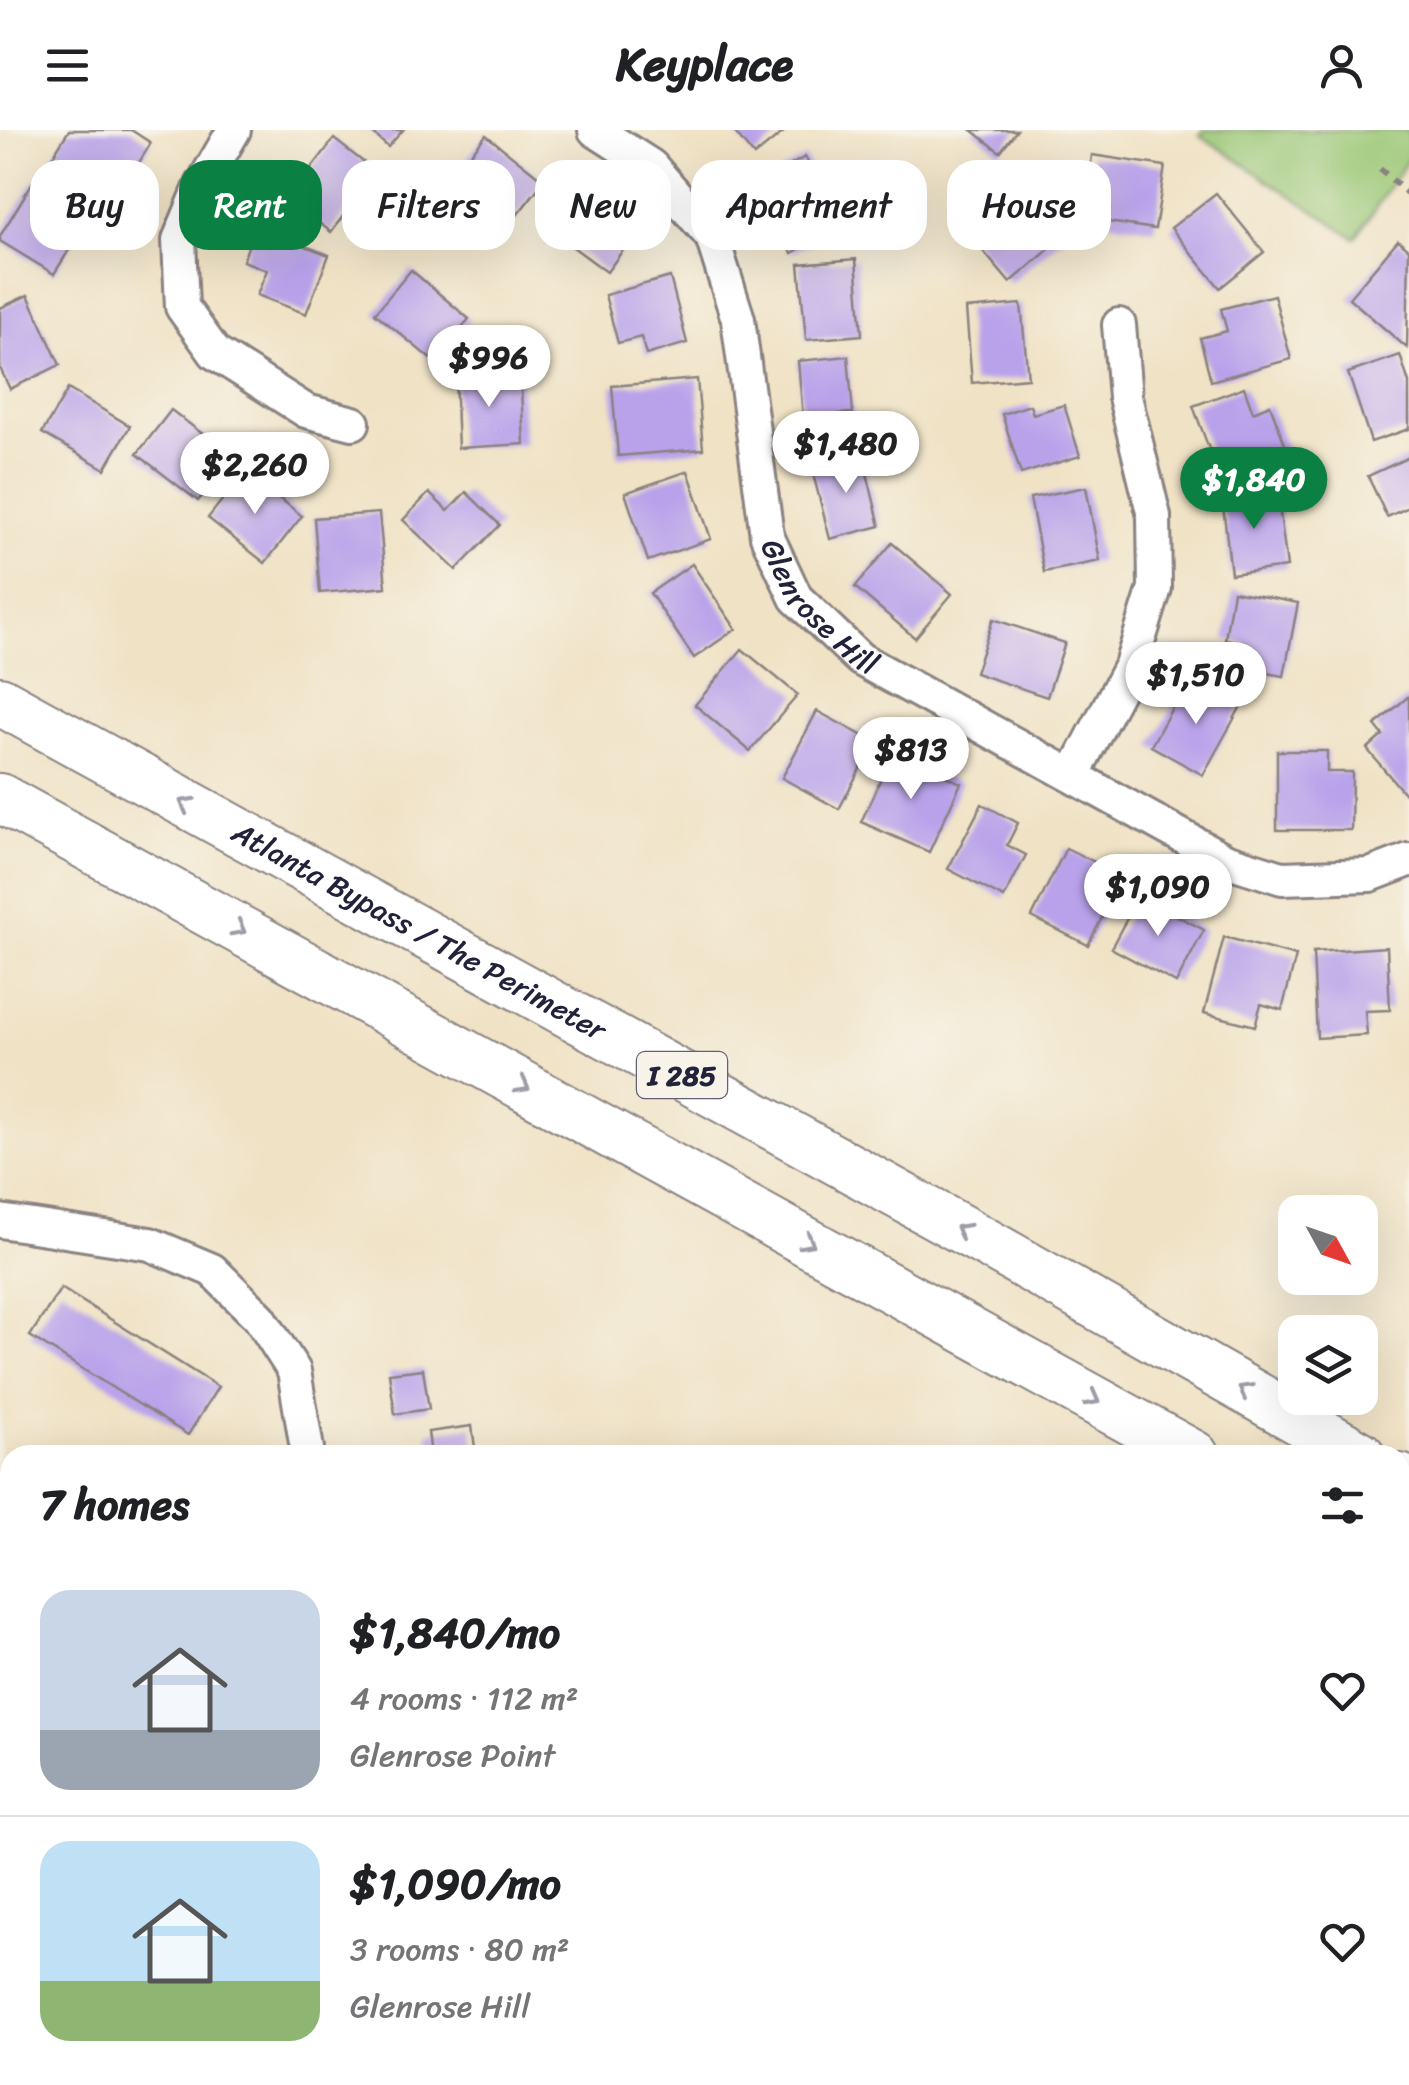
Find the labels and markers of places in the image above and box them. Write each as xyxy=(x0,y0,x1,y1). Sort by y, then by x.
pin: $996 xyxy=(430,325,548,410)
pin: $1,480 xyxy=(765,411,927,496)
pin: $2,260 xyxy=(174,432,336,517)
pin: $1,840 xyxy=(1173,447,1335,532)
pin: $1,510 xyxy=(1115,642,1277,727)
pin: $813 xyxy=(852,717,970,802)
pin: $1,090 xyxy=(1077,854,1239,939)

